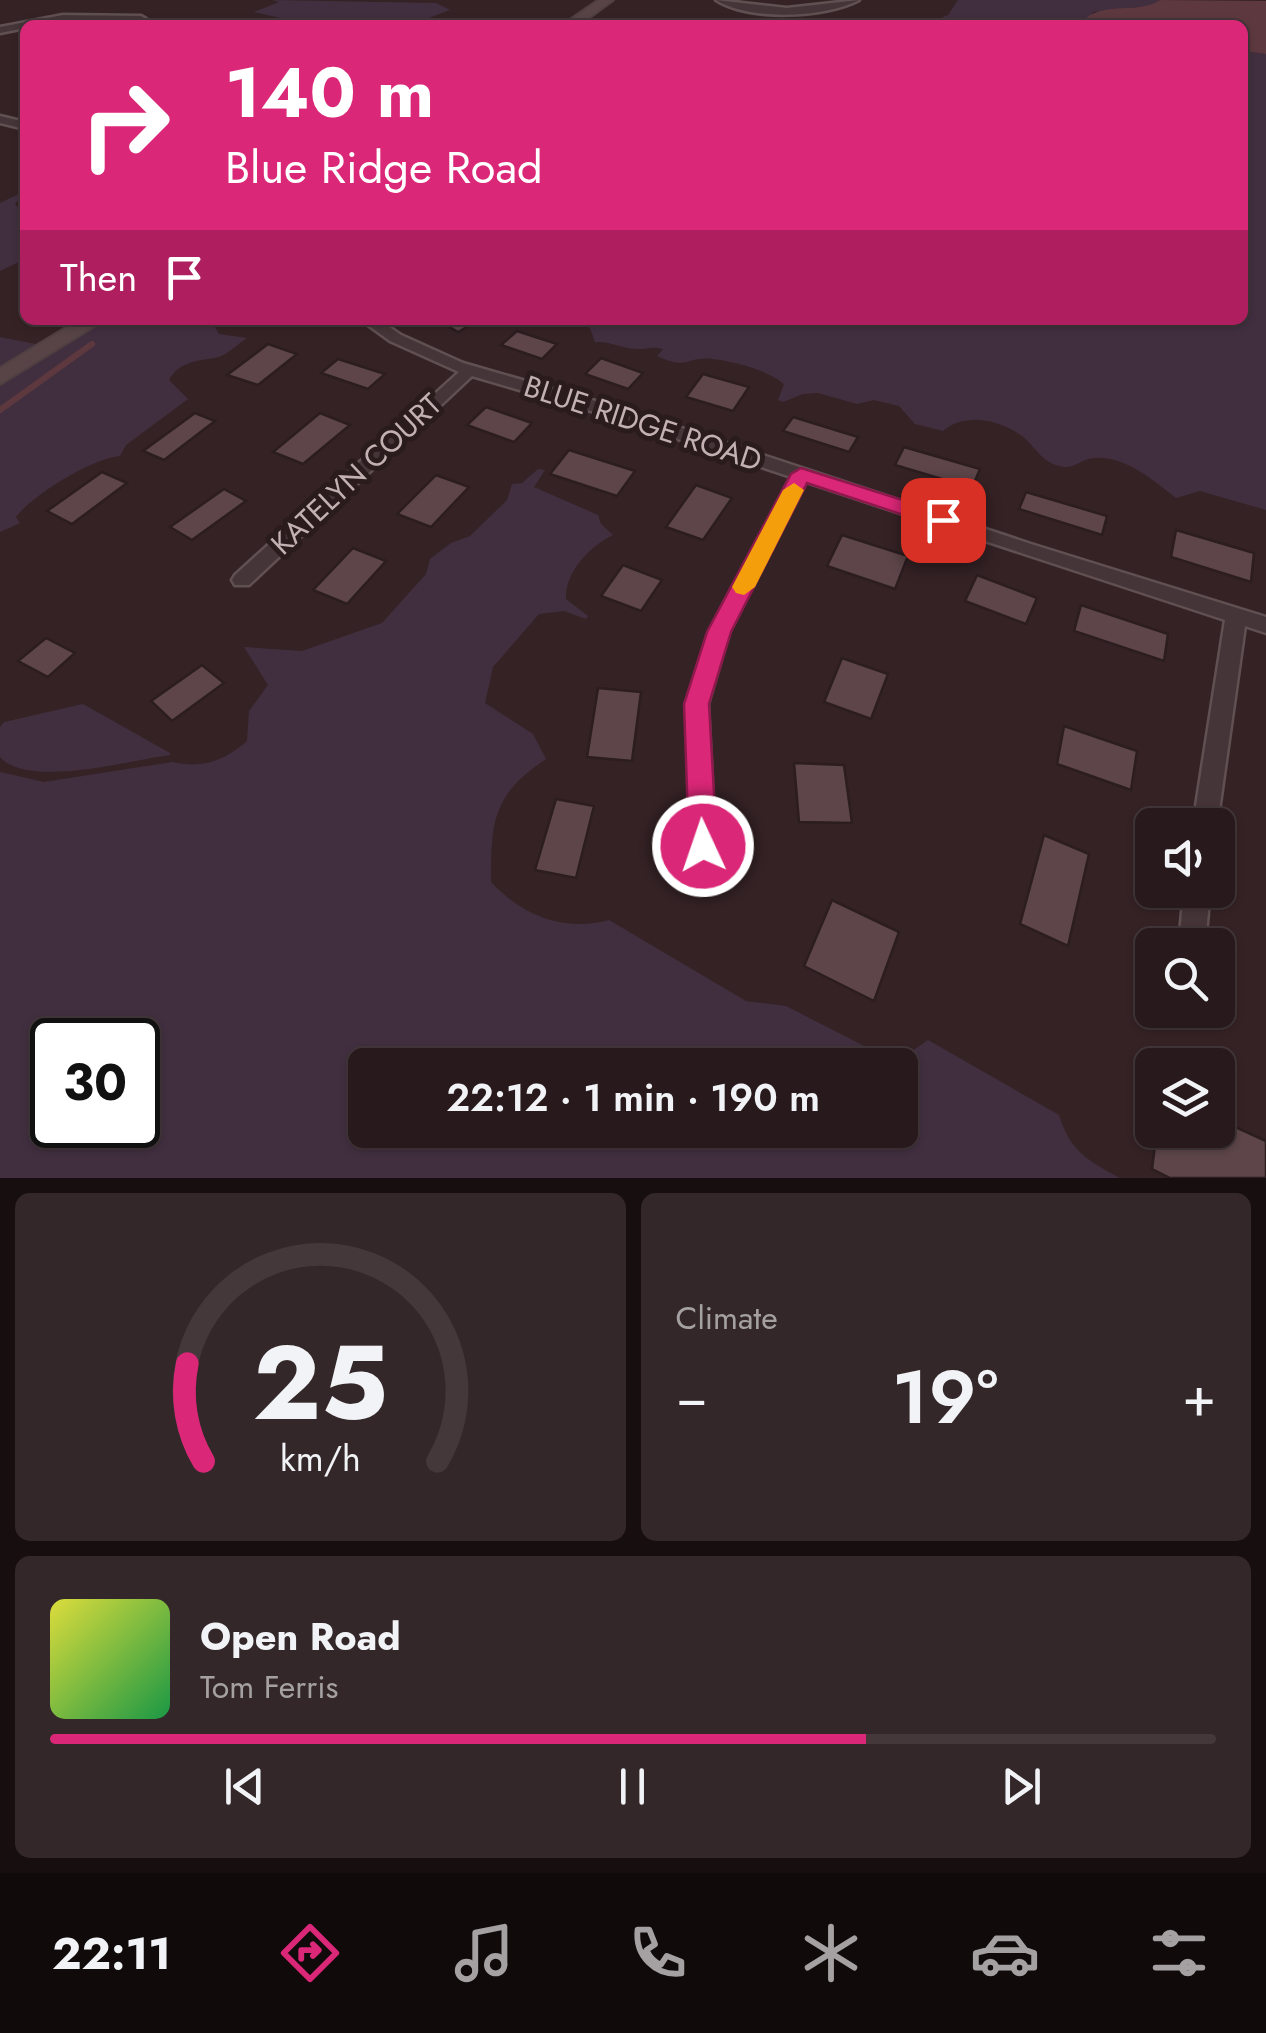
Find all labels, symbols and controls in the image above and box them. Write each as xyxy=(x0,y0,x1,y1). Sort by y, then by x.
text: 140 m xyxy=(225,42,434,143)
icon: right xyxy=(60,60,190,190)
text: Blue Ridge Road xyxy=(225,135,543,200)
text: Then xyxy=(60,250,137,305)
icon: arrive xyxy=(157,250,212,305)
street label: BLUE RIDGE ROAD xyxy=(519,364,767,482)
street label: KATELYN COURT xyxy=(261,383,451,565)
pin xyxy=(901,478,986,563)
icon: arrive xyxy=(916,493,971,548)
position arrow xyxy=(651,794,755,898)
map controls xyxy=(1135,808,1235,1148)
button: sound xyxy=(1135,808,1235,908)
button: search xyxy=(1135,928,1235,1028)
speed limit sign: 30 xyxy=(30,1018,160,1148)
button: layers xyxy=(1135,1048,1235,1148)
text: 22:12 · 1 min · 190 m xyxy=(446,1070,820,1125)
text: Climate xyxy=(676,1295,778,1341)
text: 25 xyxy=(253,1308,388,1458)
text: 19° xyxy=(892,1343,998,1451)
text: − xyxy=(676,1357,708,1437)
text: + xyxy=(1182,1357,1216,1437)
text: km/h xyxy=(280,1433,361,1484)
text: Open Road xyxy=(200,1609,401,1664)
text: Tom Ferris xyxy=(200,1664,338,1710)
icon: previous xyxy=(217,1759,272,1814)
icon: pause xyxy=(605,1759,660,1814)
icon: next xyxy=(994,1759,1049,1814)
icon: directions xyxy=(275,1918,345,1988)
icon: music xyxy=(449,1918,519,1988)
icon: phone xyxy=(623,1918,693,1988)
icon: climate xyxy=(796,1918,866,1988)
icon: car xyxy=(970,1918,1040,1988)
icon: filters xyxy=(1144,1918,1214,1988)
text: 22:11 xyxy=(52,1921,171,1986)

